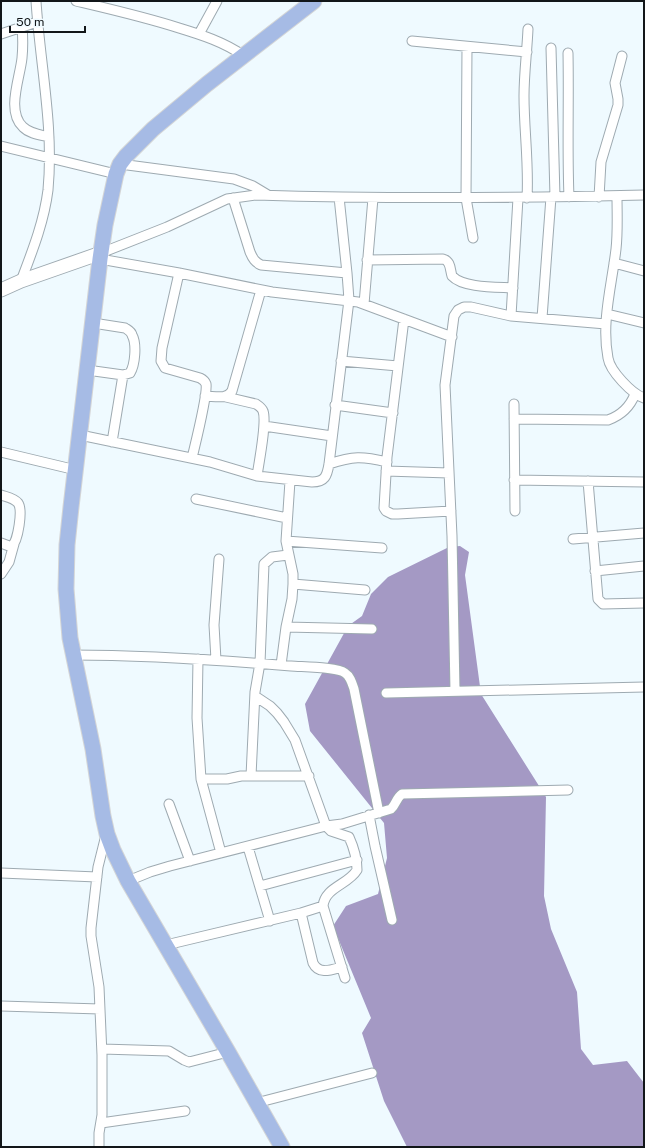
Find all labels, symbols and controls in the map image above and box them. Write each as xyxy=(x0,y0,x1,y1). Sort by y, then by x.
scale bar xyxy=(10,8,85,34)
text: 50 m xyxy=(16,15,44,29)

